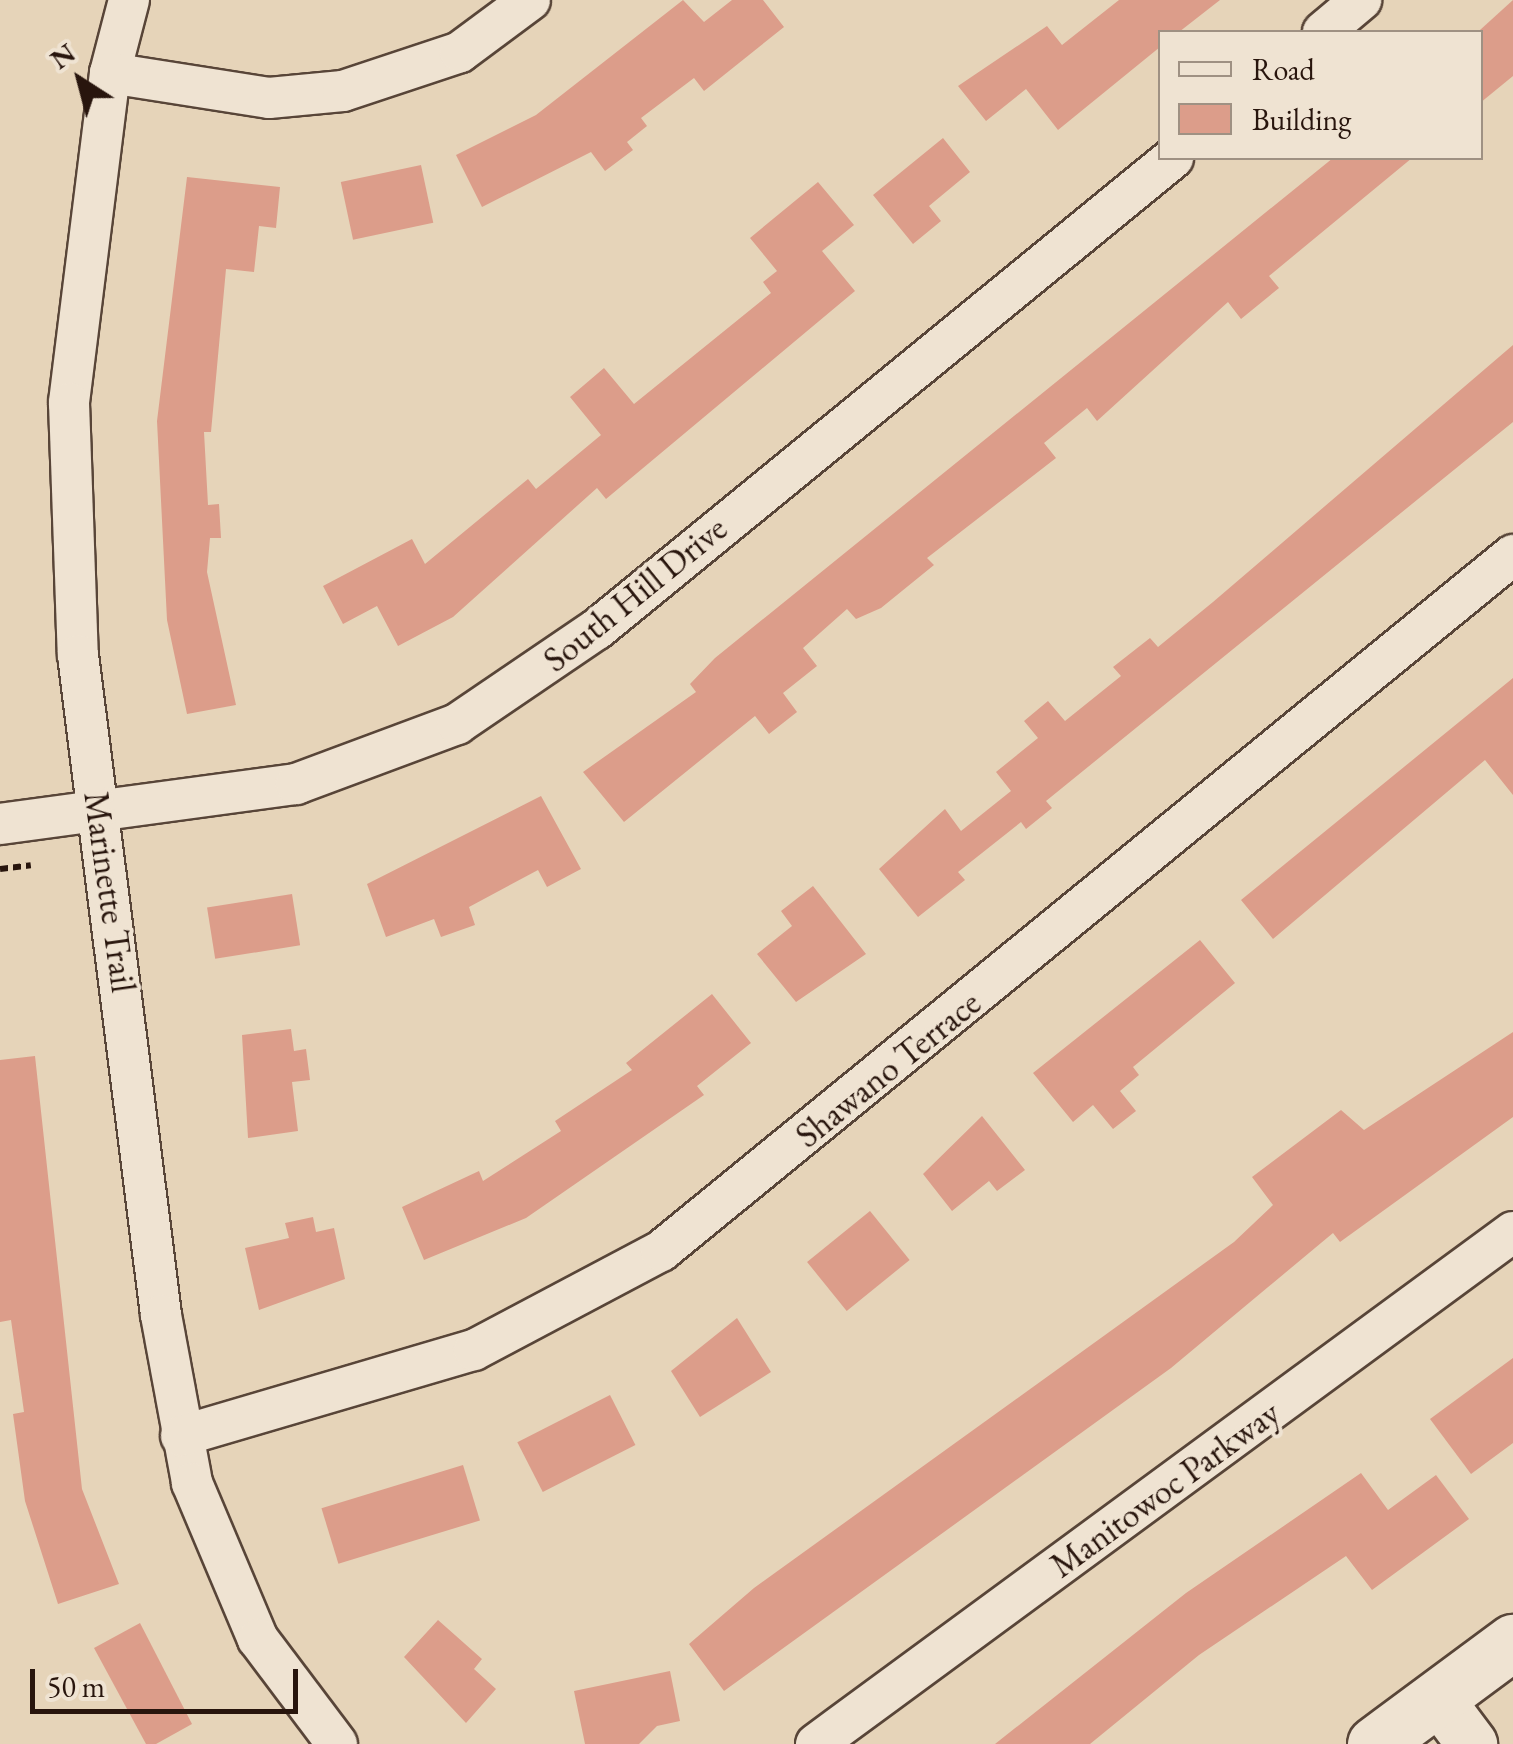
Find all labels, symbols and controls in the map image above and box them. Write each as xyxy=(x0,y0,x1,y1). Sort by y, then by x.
north arrow xyxy=(30,30,130,130)
legend xyxy=(1158,30,1483,160)
text: N xyxy=(43,35,82,77)
text: Road xyxy=(1252,50,1315,89)
text: Building xyxy=(1252,100,1351,139)
street label: South Hill Drive xyxy=(535,507,735,681)
street label: Marinette Trail xyxy=(75,789,145,995)
street label: Shawano Terrace xyxy=(787,982,989,1156)
street label: Manitowoc Parkway xyxy=(1042,1392,1288,1586)
scale bar xyxy=(35,1649,302,1711)
text: 50 m xyxy=(47,1667,105,1706)

